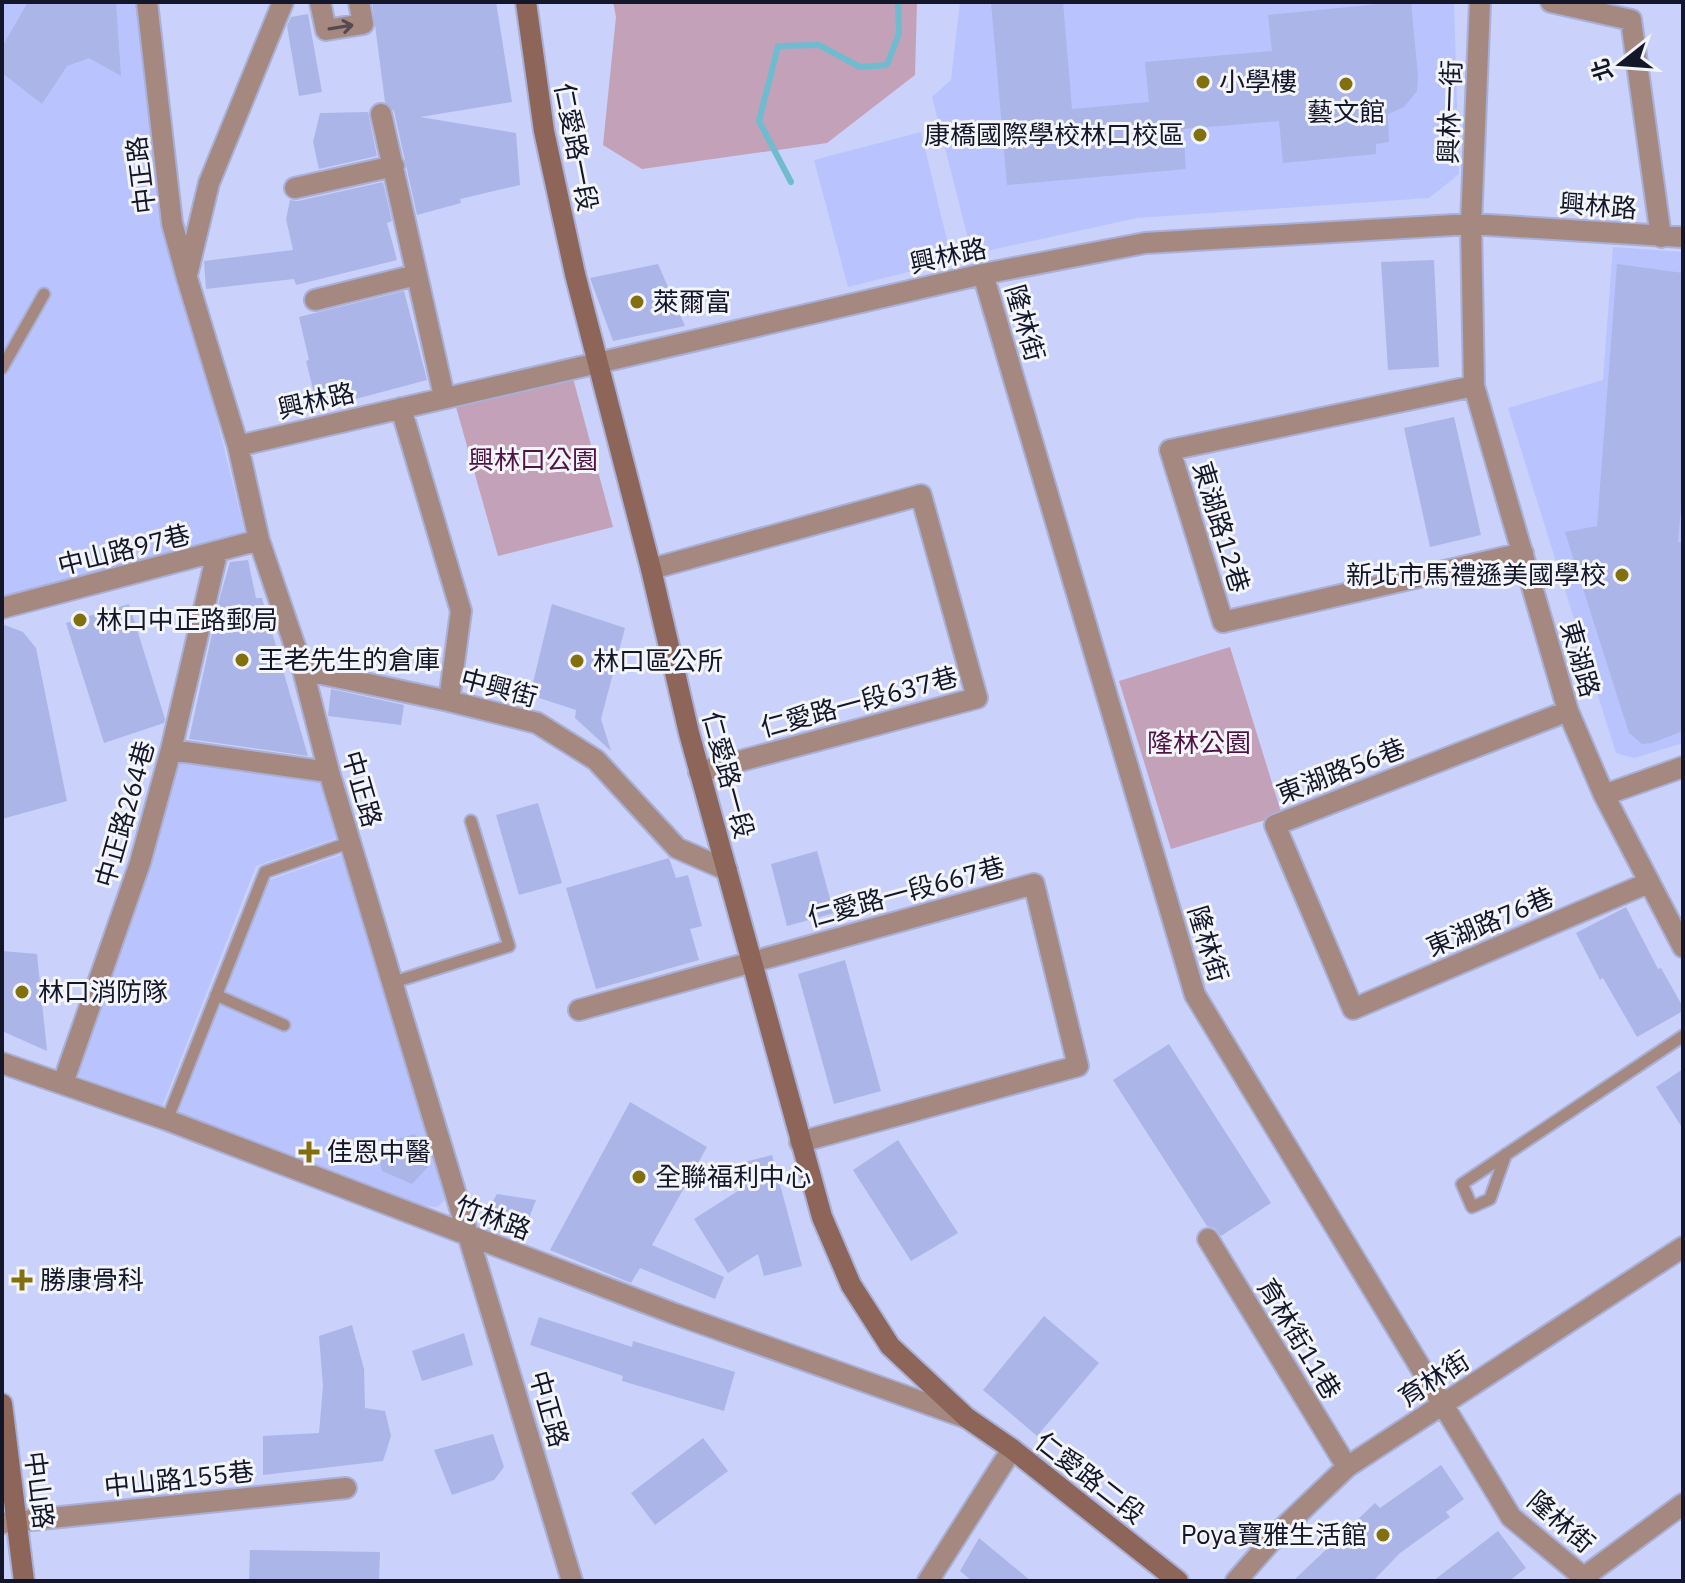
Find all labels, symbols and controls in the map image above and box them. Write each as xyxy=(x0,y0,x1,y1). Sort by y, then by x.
one-way arrow xyxy=(328,19,353,34)
north arrow xyxy=(1581,24,1661,104)
text: 北 xyxy=(1584,55,1618,85)
street label: 興林一街 xyxy=(1430,59,1468,165)
place label: 小學樓 xyxy=(1219,64,1297,98)
marker: 小學樓 xyxy=(1194,73,1212,91)
marker: 藝文館 xyxy=(1337,75,1355,93)
street label: 仁愛路一段 xyxy=(548,80,606,214)
place label: 藝文館 xyxy=(1307,94,1385,128)
place label: 康橋國際學校林口校區 xyxy=(924,117,1184,151)
marker: 康橋國際學校林口校區 xyxy=(1191,126,1209,144)
street label: 中正路 xyxy=(118,134,162,216)
street label: 興林路 xyxy=(1558,185,1638,225)
street label: 興林路 xyxy=(906,230,989,280)
street label: 隆林街 xyxy=(999,281,1053,365)
place label: 萊爾富 xyxy=(653,284,731,318)
marker: 萊爾富 xyxy=(628,293,646,311)
street label: 興林路 xyxy=(274,375,358,425)
park label: 興林口公園 xyxy=(468,442,598,476)
street label: 東湖路12巷 xyxy=(1186,457,1258,596)
street label: 中山路97巷 xyxy=(54,516,193,582)
place label: 新北市馬禮遜美國學校 xyxy=(1346,557,1606,591)
marker: 新北市馬禮遜美國學校 xyxy=(1613,566,1631,584)
place label: 林口中正路郵局 xyxy=(96,602,278,636)
marker: 林口中正路郵局 xyxy=(71,611,89,629)
street label: 東湖路 xyxy=(1554,617,1608,701)
place label: 王老先生的倉庫 xyxy=(258,642,440,676)
place label: 林口區公所 xyxy=(593,643,723,677)
marker: 王老先生的倉庫 xyxy=(233,651,251,669)
marker: 林口區公所 xyxy=(568,652,586,670)
street label: 仁愛路一段637巷 xyxy=(756,658,961,744)
street label: 中興街 xyxy=(457,661,541,714)
street label: 仁愛路一段 xyxy=(696,708,762,842)
park label: 隆林公園 xyxy=(1147,725,1251,759)
street label: 東湖路56巷 xyxy=(1271,730,1410,810)
street label: 中正路264巷 xyxy=(87,737,161,891)
street label: 中正路 xyxy=(336,747,390,831)
street label: 仁愛路一段667巷 xyxy=(803,848,1008,934)
street label: 東湖路76巷 xyxy=(1421,879,1558,963)
street label: 隆林街 xyxy=(1181,901,1237,986)
place label: 林口消防隊 xyxy=(38,974,168,1008)
marker: 林口消防隊 xyxy=(13,983,31,1001)
place label: 佳恩中醫 xyxy=(327,1134,431,1168)
marker: 佳恩中醫 xyxy=(298,1141,320,1163)
place label: 全聯福利中心 xyxy=(655,1159,811,1193)
marker: 全聯福利中心 xyxy=(630,1168,648,1186)
street label: 竹林路 xyxy=(451,1188,536,1246)
place label: 勝康骨科 xyxy=(40,1262,144,1296)
marker: 勝康骨科 xyxy=(11,1269,33,1291)
street label: 育林街11巷 xyxy=(1250,1272,1349,1405)
street label: 育林街 xyxy=(1391,1343,1475,1414)
street label: 中正路 xyxy=(523,1367,577,1451)
street label: 仁愛路二段 xyxy=(1029,1424,1152,1531)
street label: 中山路 xyxy=(18,1449,62,1531)
street label: 中山路155巷 xyxy=(102,1453,256,1503)
street label: 隆林街 xyxy=(1521,1483,1602,1560)
place label: Poya寶雅生活館 xyxy=(1181,1517,1367,1551)
marker: Poya寶雅生活館 xyxy=(1374,1526,1392,1544)

